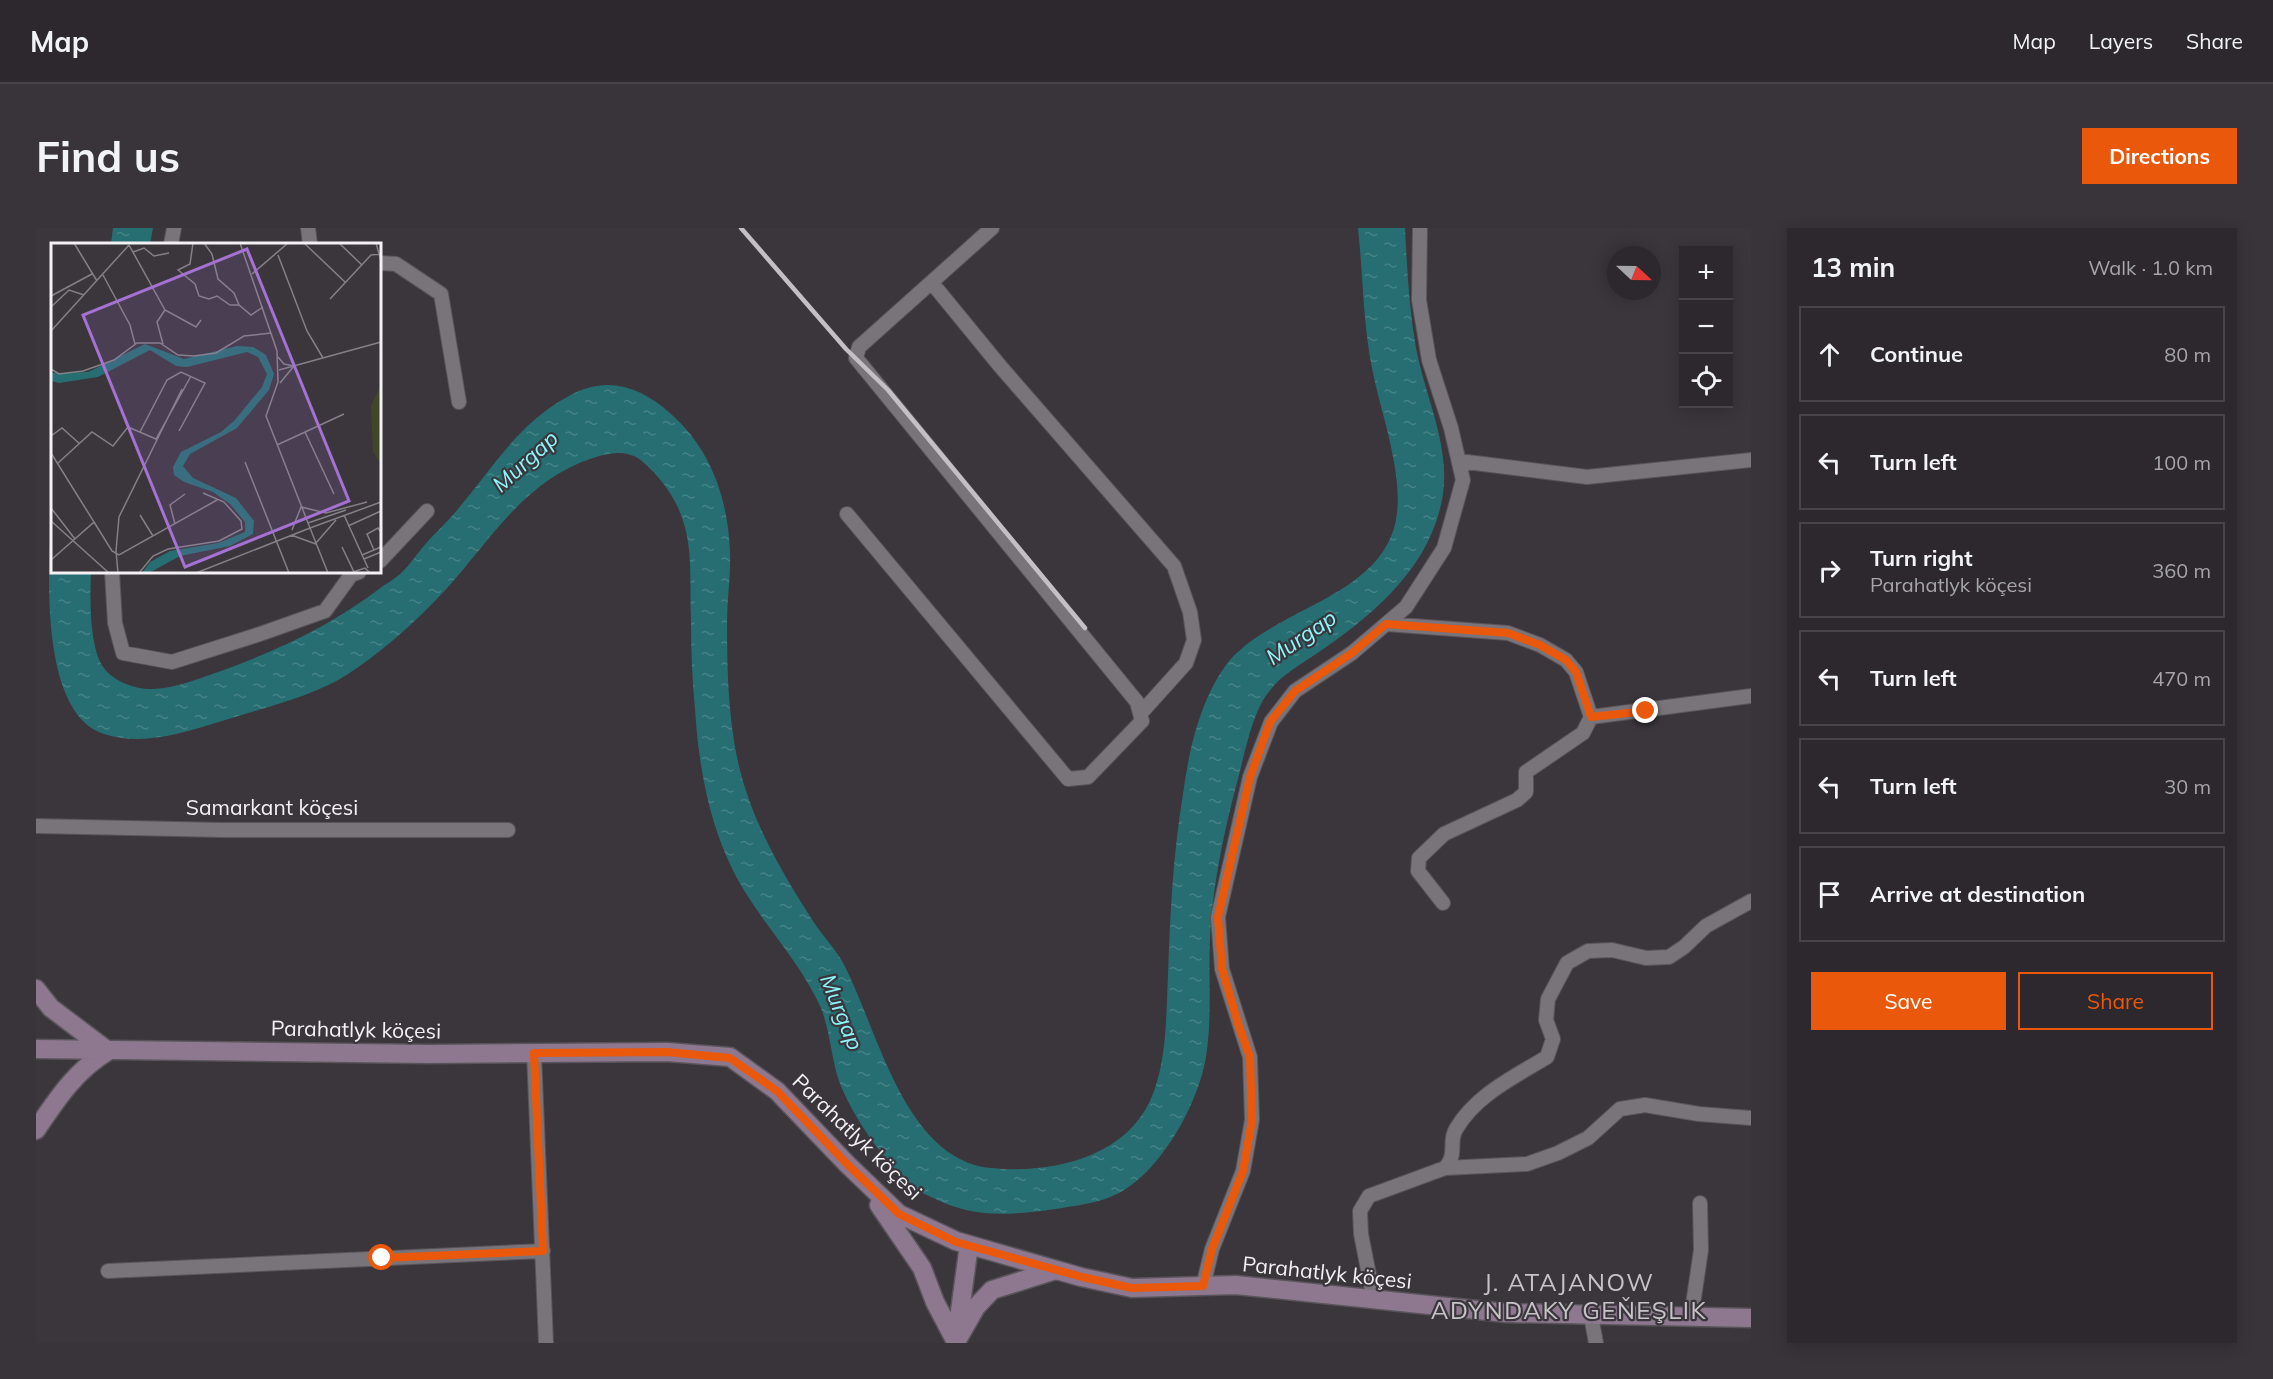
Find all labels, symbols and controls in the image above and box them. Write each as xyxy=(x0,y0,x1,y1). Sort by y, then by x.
text: Map xyxy=(30,24,89,59)
text: Map xyxy=(2013,28,2056,54)
text: Layers xyxy=(2089,28,2153,54)
text: Share xyxy=(2186,28,2243,54)
button: Directions xyxy=(2082,128,2237,184)
text: Find us xyxy=(36,130,180,183)
inset map xyxy=(51,243,381,573)
north arrow xyxy=(1607,246,1661,300)
map controls xyxy=(1679,246,1733,408)
button: + xyxy=(1679,246,1733,300)
text: 13 min xyxy=(1811,251,1895,284)
text: Walk · 1.0 km xyxy=(2088,255,2213,280)
button: − xyxy=(1679,300,1733,354)
icon: ahead xyxy=(1813,338,1846,371)
text: Continue xyxy=(1870,340,1963,368)
text: 80 m xyxy=(2164,342,2211,367)
button: locate xyxy=(1679,354,1733,408)
water label: Murgap xyxy=(486,424,564,498)
icon: left xyxy=(1813,446,1846,479)
text: Turn left xyxy=(1870,448,1957,476)
text: 100 m xyxy=(2152,450,2211,475)
text: Turn right xyxy=(1870,544,1973,572)
icon: right xyxy=(1813,554,1846,587)
text: 360 m xyxy=(2152,558,2211,583)
text: Parahatlyk köçesi xyxy=(1870,572,2032,597)
water label: Murgap xyxy=(1260,603,1342,671)
icon: left xyxy=(1813,662,1846,695)
text: Turn left xyxy=(1870,664,1957,692)
text: 470 m xyxy=(2152,666,2211,691)
route end xyxy=(1632,697,1658,723)
icon: left xyxy=(1813,770,1846,803)
text: Turn left xyxy=(1870,772,1957,800)
text: 30 m xyxy=(2164,774,2211,799)
street label: Samarkant köçesi xyxy=(186,794,358,820)
icon: arrive xyxy=(1813,878,1846,911)
text: Arrive at destination xyxy=(1870,880,2085,908)
water label: Murgap xyxy=(814,970,870,1054)
button: Save xyxy=(1811,972,2006,1030)
button: Share xyxy=(2018,972,2213,1030)
street label: Parahatlyk köçesi xyxy=(271,1015,441,1043)
street label: Parahatlyk köçesi xyxy=(787,1068,928,1205)
route start xyxy=(368,1244,394,1270)
street label: Parahatlyk köçesi xyxy=(1241,1250,1413,1294)
district label: J. ATAJANOW ADYNDAKY GEŇEŞLIK xyxy=(1431,1267,1707,1325)

